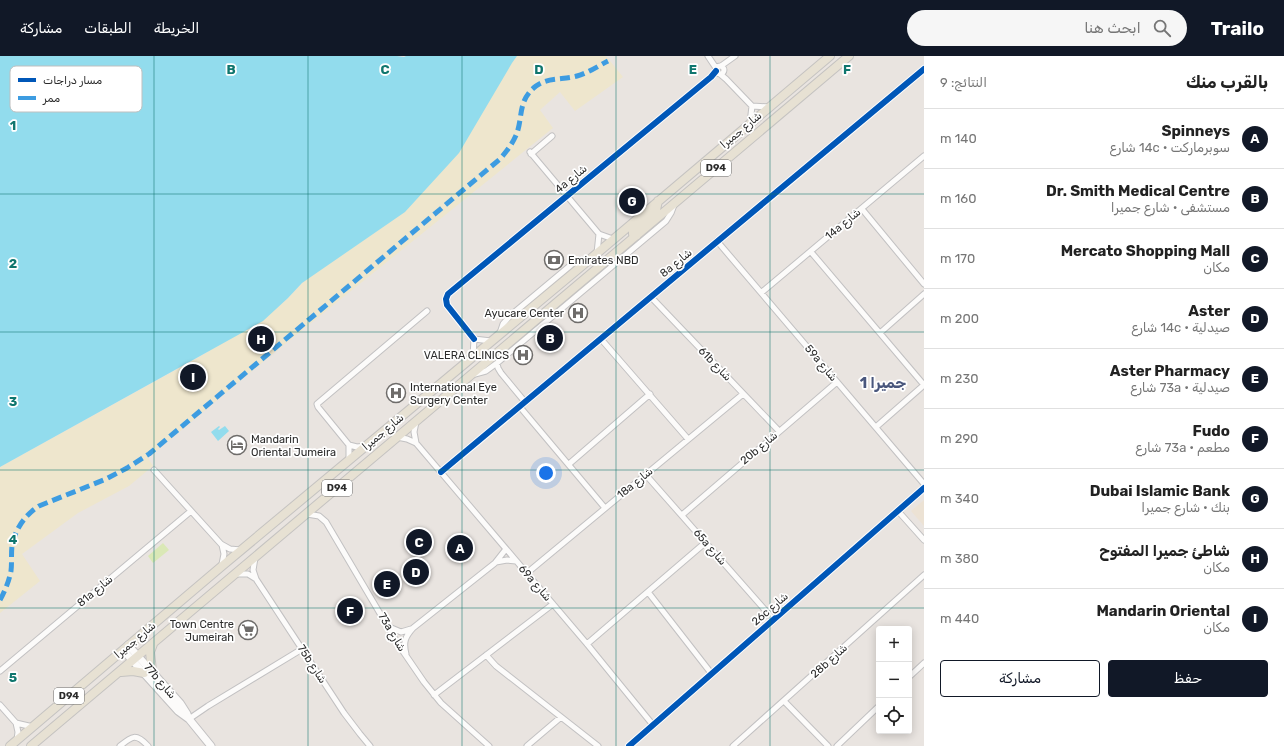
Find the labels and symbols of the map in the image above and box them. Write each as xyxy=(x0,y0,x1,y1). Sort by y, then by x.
text: B xyxy=(226,62,236,77)
text: C xyxy=(380,62,390,77)
text: D xyxy=(534,62,544,77)
text: E xyxy=(689,62,697,77)
text: F xyxy=(843,62,851,77)
legend xyxy=(10,66,142,112)
text: مسار دراجات xyxy=(43,74,102,87)
text: ممر xyxy=(42,92,60,105)
street label: شارع جميرا xyxy=(718,109,766,153)
text: 1 xyxy=(10,118,16,133)
road number: D94 xyxy=(701,160,731,176)
street label: 4a شارع xyxy=(552,162,591,198)
pin: G xyxy=(619,186,645,216)
street label: 14a شارع xyxy=(823,205,865,244)
street label: 8a شارع xyxy=(657,246,696,282)
bank icon: Emirates NBD xyxy=(543,249,565,271)
place label: Emirates NBD xyxy=(568,254,639,267)
text: 2 xyxy=(9,256,17,271)
hospital icon: Ayucare Center xyxy=(567,302,589,324)
place label: Ayucare Center xyxy=(485,307,565,320)
pin: B xyxy=(537,323,563,353)
pin: H xyxy=(248,324,274,354)
street label: 59a شارع xyxy=(800,342,840,385)
hospital icon: VALERA CLINICS xyxy=(512,344,534,366)
street label: 61b شارع xyxy=(694,344,734,385)
place label: VALERA CLINICS xyxy=(424,349,509,362)
pin: I xyxy=(180,362,206,392)
district label: جميرا 1 xyxy=(860,374,906,392)
place label: International Eye Surgery Center xyxy=(410,381,497,407)
hospital icon: International Eye Surgery Center xyxy=(385,382,407,404)
text: 3 xyxy=(9,394,18,409)
street label: شارع جميرا xyxy=(360,411,408,455)
street label: 20b شارع xyxy=(738,429,782,469)
place label: Mandarin Oriental Jumeira xyxy=(251,433,336,459)
hotel icon: Mandarin Oriental Jumeira xyxy=(226,434,248,456)
your location xyxy=(536,463,556,483)
street label: 18a شارع xyxy=(614,465,657,503)
road number: D94 xyxy=(322,480,352,496)
street label: 65a شارع xyxy=(689,526,729,569)
pin: C xyxy=(406,527,432,557)
text: 4 xyxy=(9,532,18,547)
pin: A xyxy=(447,533,473,563)
pin: D xyxy=(403,557,429,587)
street label: 69a شارع xyxy=(514,562,554,605)
pin: E xyxy=(374,569,400,599)
street label: 81a شارع xyxy=(75,572,117,611)
street label: 26c شارع xyxy=(749,590,792,630)
pin: F xyxy=(337,596,363,626)
street label: 73a شارع xyxy=(374,610,409,655)
place label: Town Centre Jumeirah xyxy=(170,618,234,644)
street label: شارع جميرا xyxy=(112,619,160,663)
supermarket icon: Town Centre Jumeirah xyxy=(237,619,259,641)
street label: 28b شارع xyxy=(808,641,851,682)
street label: 75b شارع xyxy=(293,642,329,687)
street label: 77b شارع xyxy=(140,661,179,703)
text: 5 xyxy=(9,670,17,685)
road number: D94 xyxy=(54,688,84,704)

